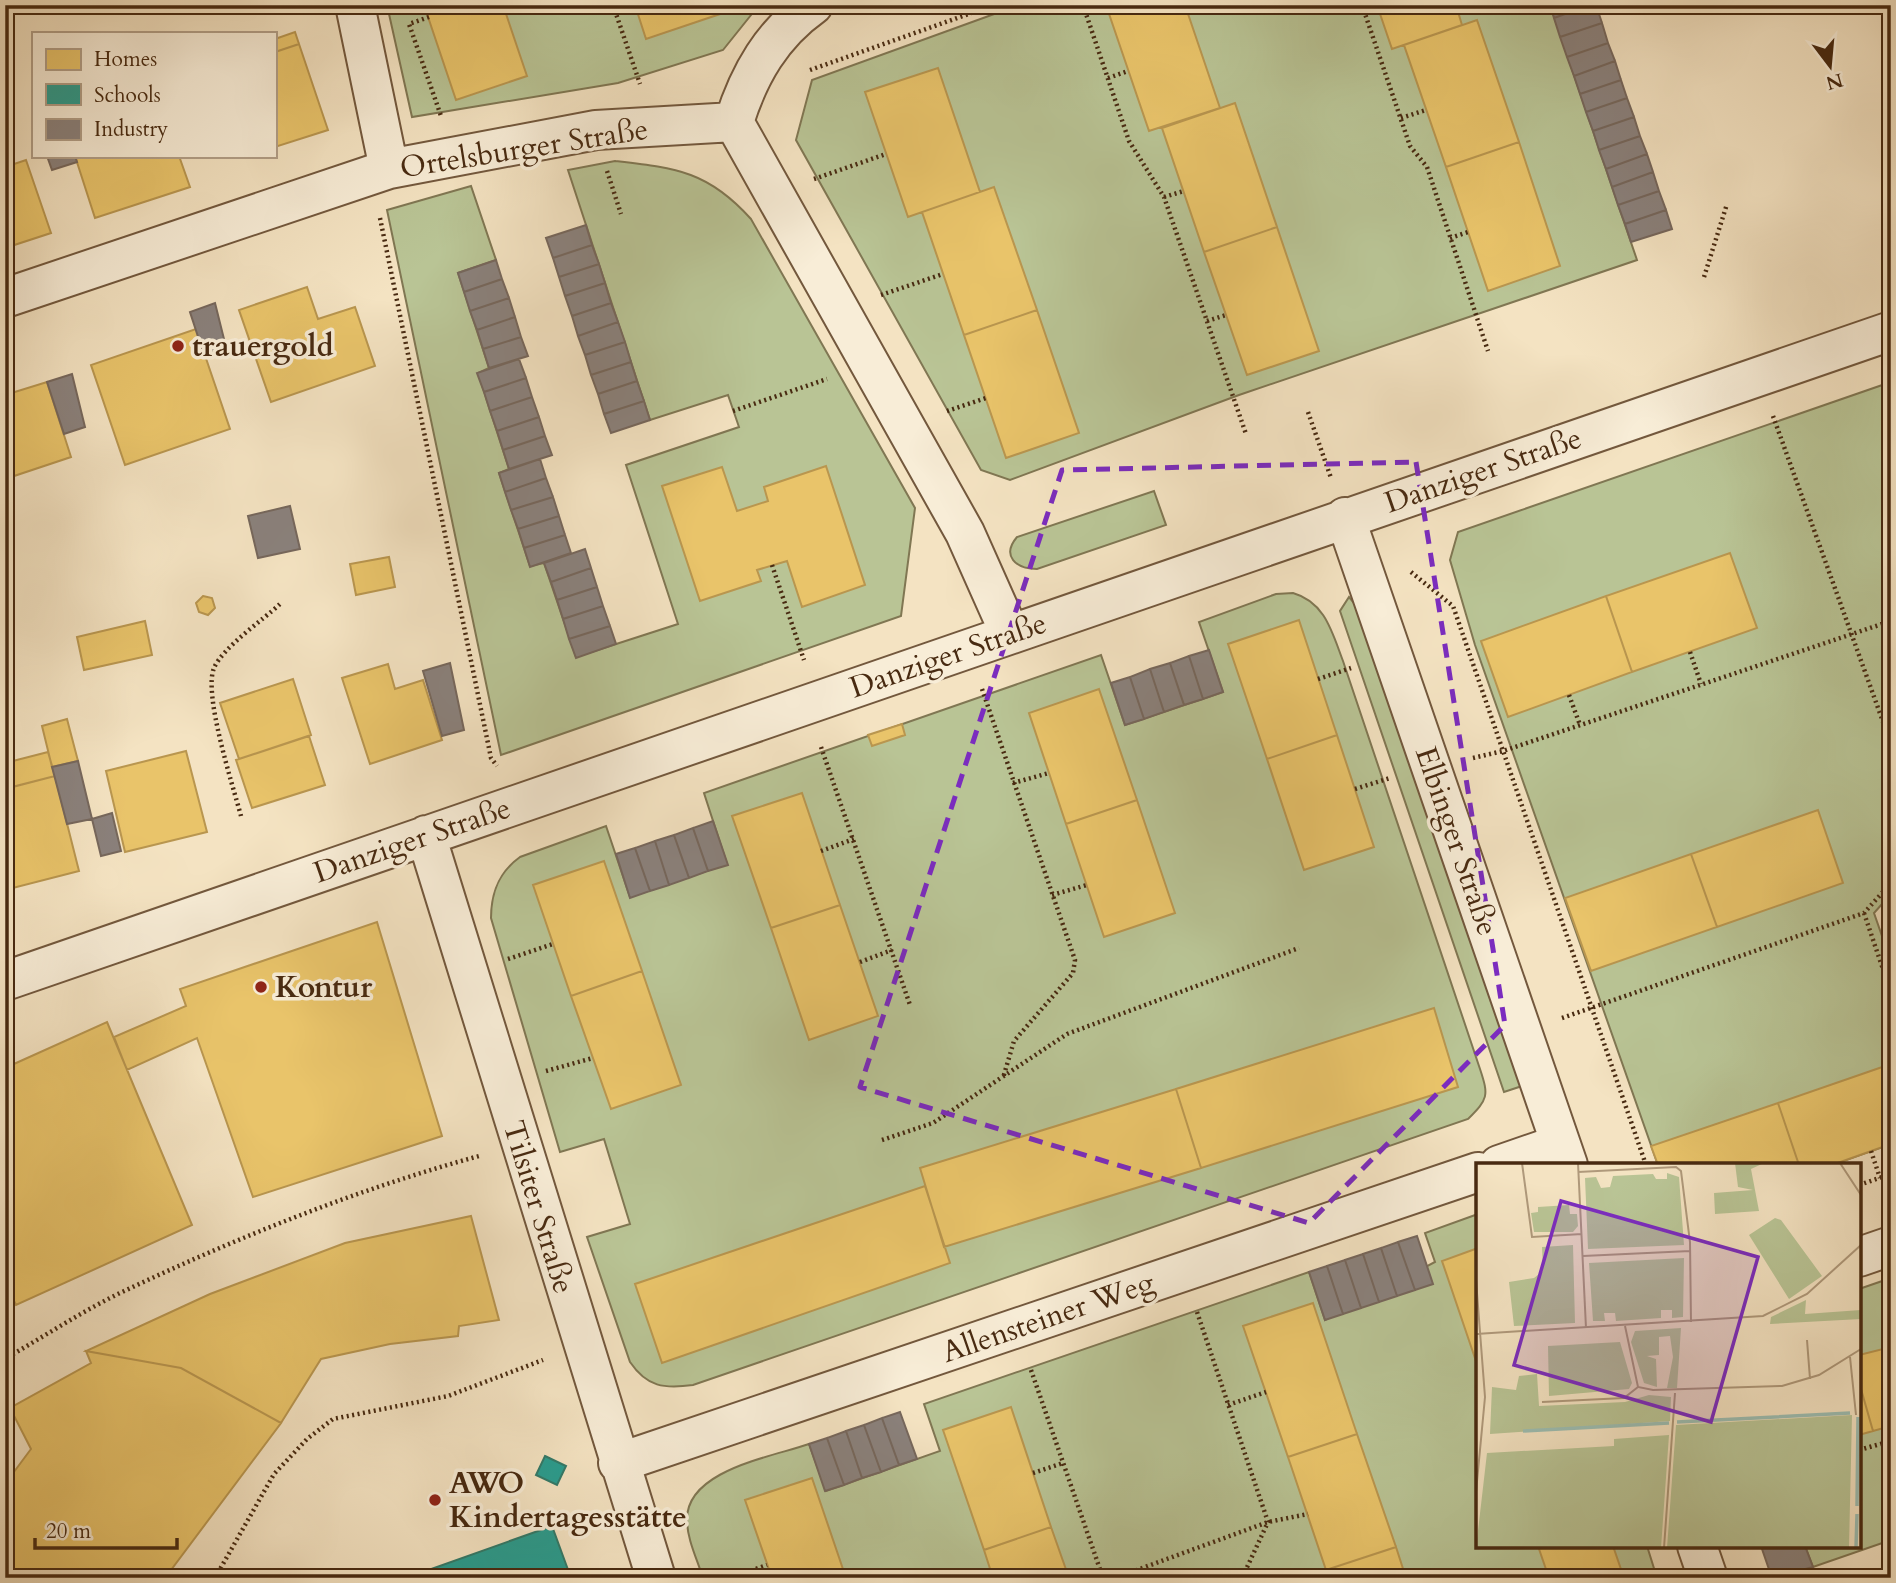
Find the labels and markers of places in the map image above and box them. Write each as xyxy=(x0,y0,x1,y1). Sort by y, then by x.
place label: trauergold xyxy=(192,326,334,367)
marker: trauergold xyxy=(170,338,186,354)
place label: Kontur xyxy=(275,967,373,1008)
marker: Kontur xyxy=(253,979,269,995)
place label: AWO Kindertagesstätte xyxy=(449,1463,687,1538)
marker: AWO Kindertagesstätte xyxy=(427,1492,443,1508)

